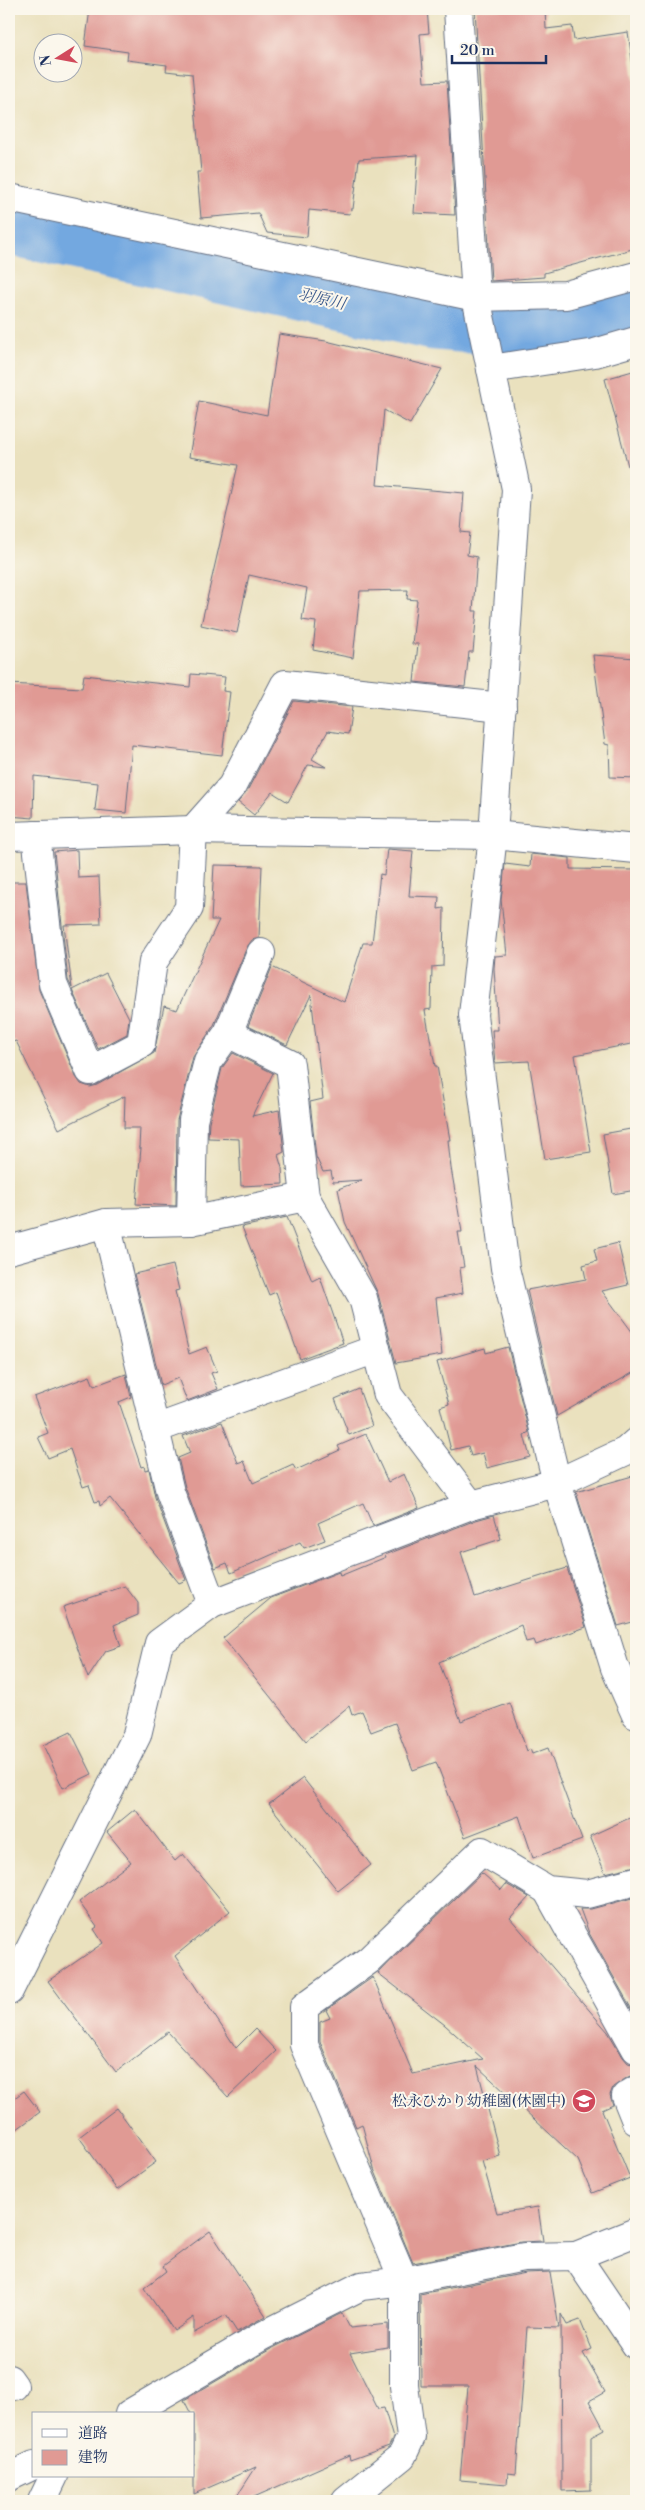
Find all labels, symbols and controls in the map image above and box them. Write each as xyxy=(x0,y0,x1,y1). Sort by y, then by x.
north arrow xyxy=(32,32,82,82)
scale bar xyxy=(452,32,546,64)
text: 20 m xyxy=(460,41,495,60)
text: N xyxy=(36,53,56,67)
water label: 羽原川 xyxy=(296,284,349,315)
school or university icon: 松永ひかり幼稚園(休園中) xyxy=(571,2088,597,2114)
place label: 松永ひかり幼稚園(休園中) xyxy=(392,2092,566,2111)
legend xyxy=(32,2412,195,2478)
text: 道路 xyxy=(78,2424,108,2443)
text: 建物 xyxy=(78,2448,108,2467)

